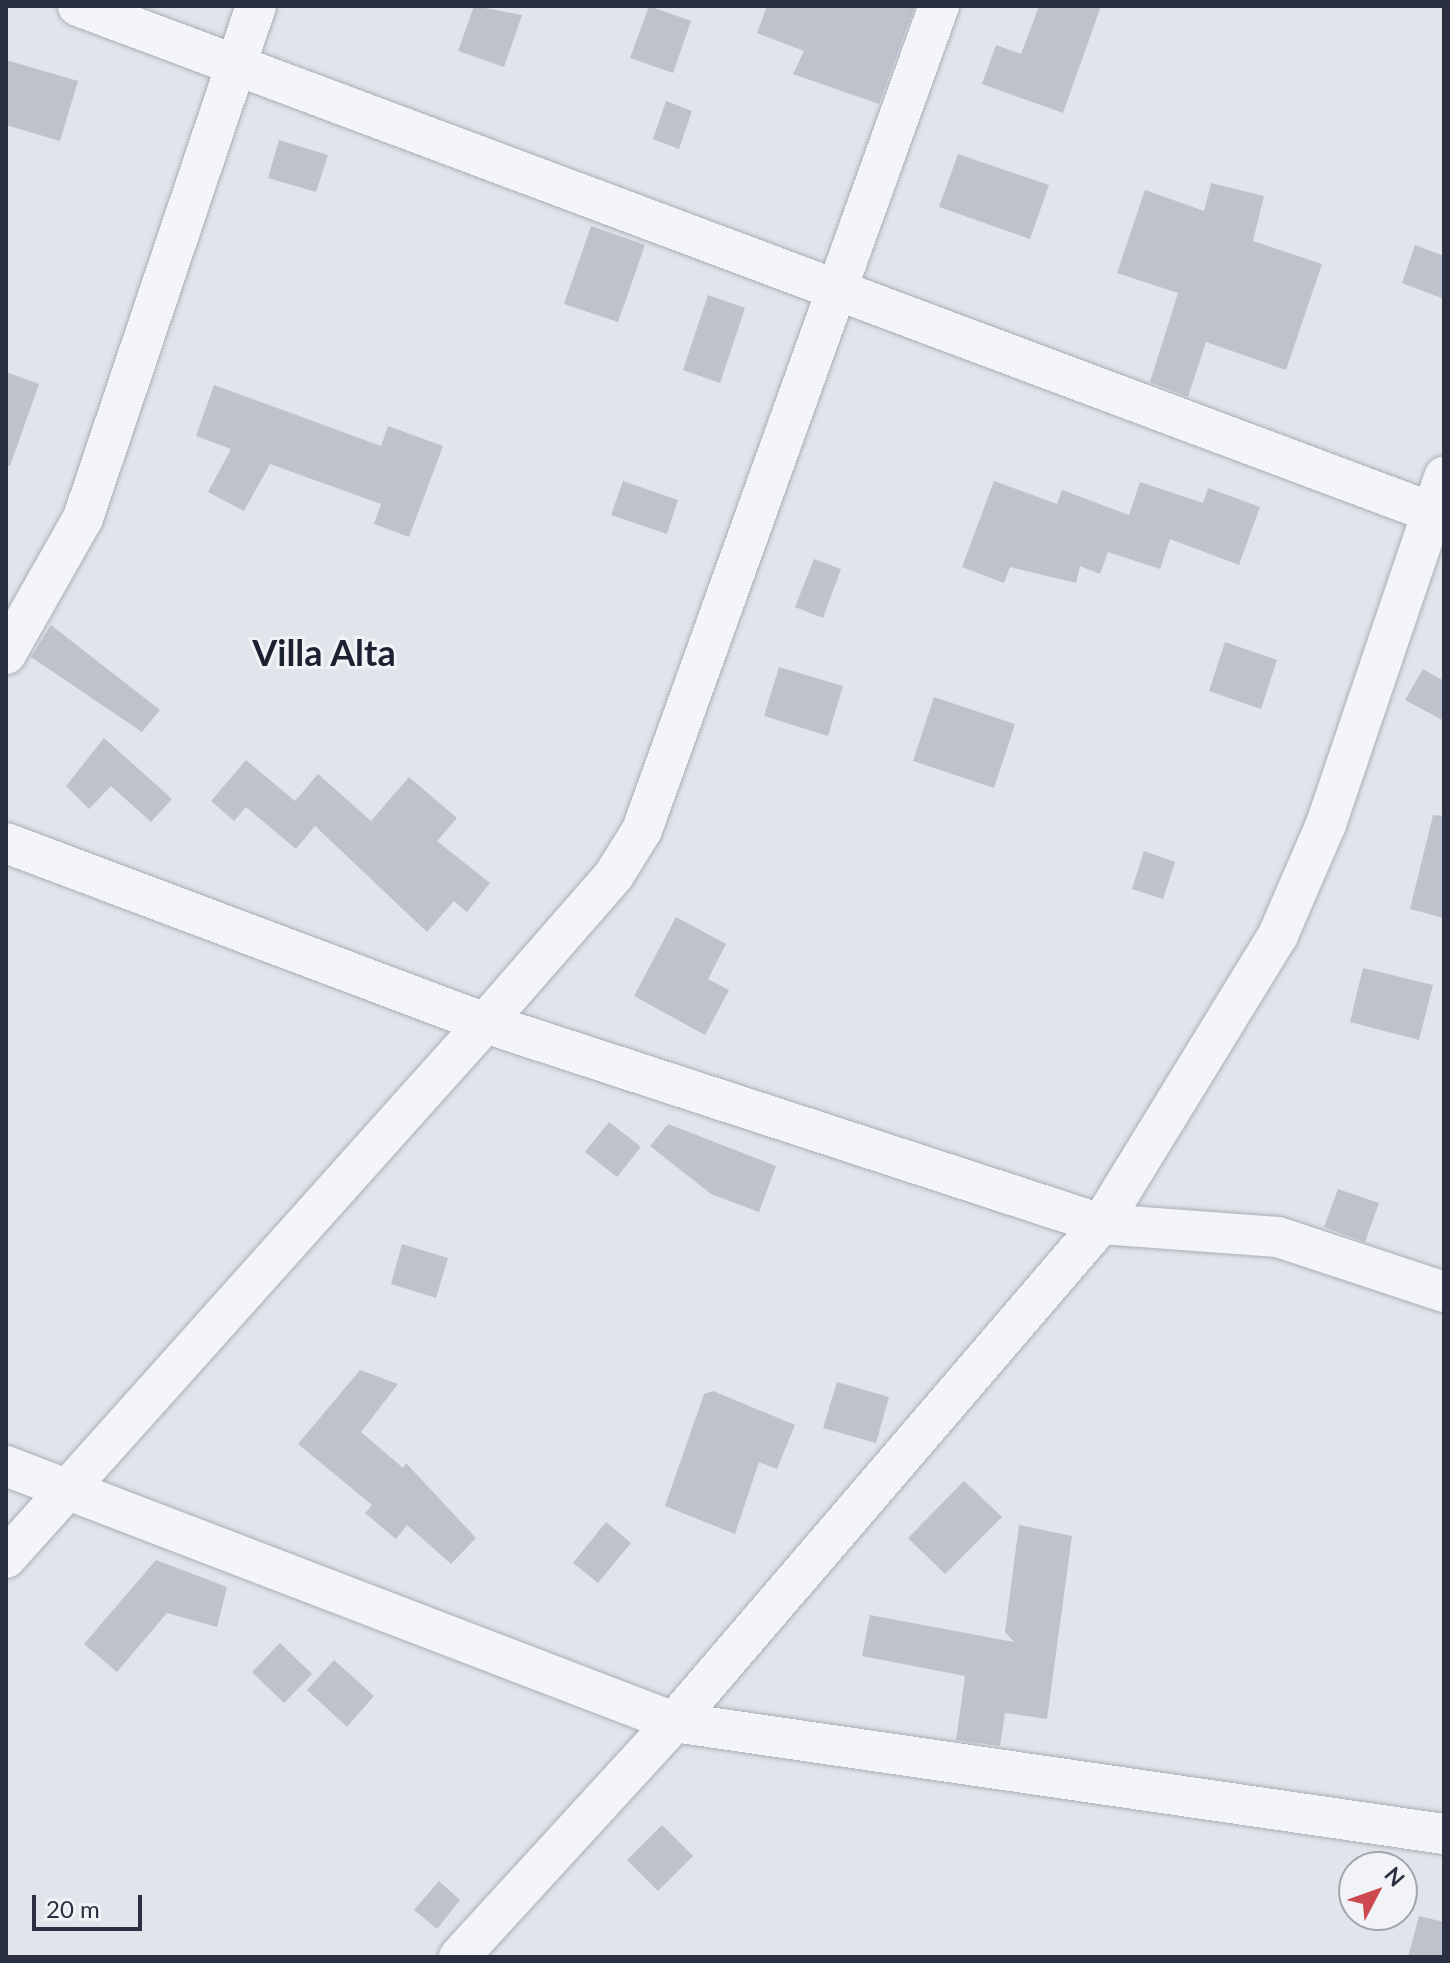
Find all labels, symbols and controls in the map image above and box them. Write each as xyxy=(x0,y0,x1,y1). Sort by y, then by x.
district label: Villa Alta xyxy=(252,631,396,675)
north arrow xyxy=(1338,1851,1418,1931)
text: N xyxy=(1379,1861,1411,1891)
scale bar xyxy=(36,1879,146,1929)
text: 20 m xyxy=(46,1894,100,1923)

